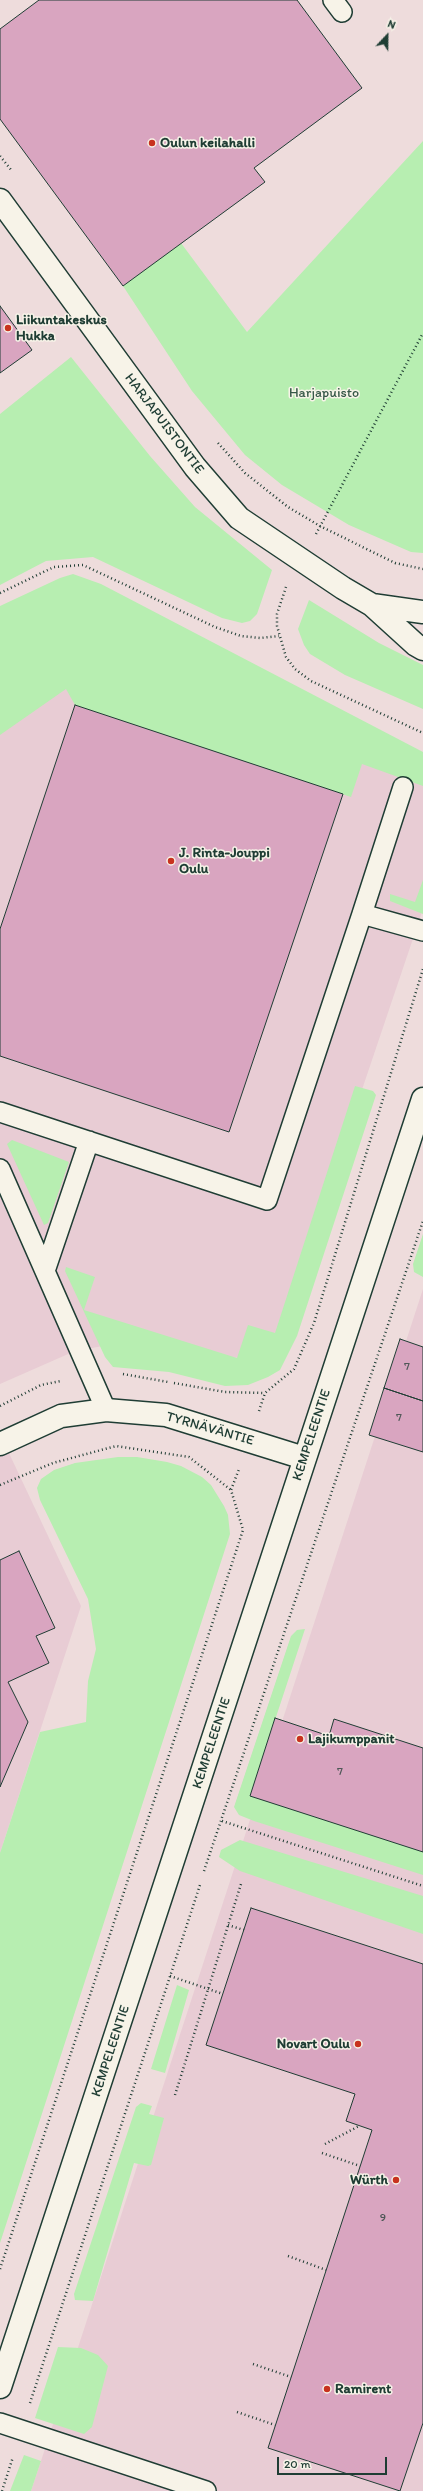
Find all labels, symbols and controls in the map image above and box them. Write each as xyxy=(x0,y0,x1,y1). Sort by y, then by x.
north arrow xyxy=(367,16,407,56)
text: N xyxy=(386,17,398,32)
place label: Oulun keilahalli xyxy=(160,135,255,151)
marker: Oulun keilahalli xyxy=(147,138,157,148)
place label: Liikuntakeskus Hukka xyxy=(16,312,107,344)
marker: Liikuntakeskus Hukka xyxy=(3,323,13,333)
street label: HARJAPUISTONTIE xyxy=(121,370,207,478)
park label: Harjapuisto xyxy=(289,385,359,401)
place label: J. Rinta-Jouppi Oulu xyxy=(179,845,270,878)
marker: J. Rinta-Jouppi Oulu xyxy=(166,856,176,866)
house number: 7 xyxy=(404,1360,410,1374)
street label: KEMPELEENTIE xyxy=(289,1387,335,1483)
street label: TYRNÄVÄNTIE xyxy=(164,1408,256,1450)
house number: 7 xyxy=(396,1411,402,1425)
street label: KEMPELEENTIE xyxy=(189,1695,235,1791)
place label: Lajikumppanit xyxy=(308,1731,395,1747)
marker: Lajikumppanit xyxy=(295,1734,305,1744)
house number: 7 xyxy=(337,1765,343,1779)
street label: KEMPELEENTIE xyxy=(88,2003,134,2099)
place label: Novart Oulu xyxy=(277,2036,350,2052)
marker: Novart Oulu xyxy=(353,2039,363,2049)
place label: Würth xyxy=(350,2172,388,2188)
marker: Würth xyxy=(391,2175,401,2185)
house number: 9 xyxy=(380,2211,386,2225)
place label: Ramirent xyxy=(335,2381,391,2397)
marker: Ramirent xyxy=(322,2384,332,2394)
scale bar xyxy=(279,2449,389,2475)
text: 20 m xyxy=(284,2457,311,2471)

